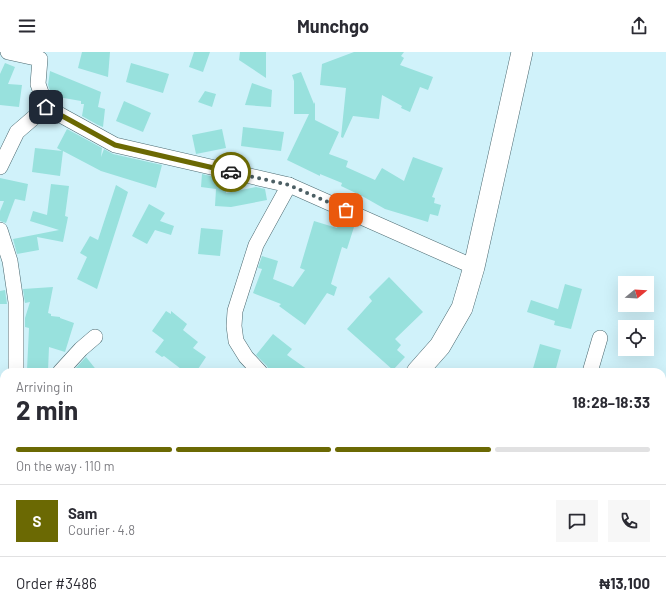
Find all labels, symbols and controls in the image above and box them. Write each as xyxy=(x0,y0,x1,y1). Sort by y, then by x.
icon: menu xyxy=(16,15,38,37)
text: Munchgo xyxy=(297,15,369,37)
icon: share xyxy=(628,15,650,37)
pin xyxy=(29,90,63,124)
icon: home xyxy=(35,96,57,118)
courier xyxy=(211,152,251,192)
icon: car xyxy=(220,161,242,183)
pin xyxy=(329,193,363,227)
icon: bag xyxy=(335,199,357,221)
north arrow xyxy=(618,276,654,312)
map controls xyxy=(618,276,654,356)
button: locate xyxy=(618,320,654,356)
text: Arriving in xyxy=(16,379,73,395)
text: 18:28–18:33 xyxy=(572,393,650,411)
text: 2 min xyxy=(16,394,78,425)
text: On the way · 110 m xyxy=(16,458,114,474)
button: chat xyxy=(556,500,598,542)
button: phone xyxy=(608,500,650,542)
text: Sam xyxy=(68,504,97,522)
text: S xyxy=(33,512,41,530)
text: Courier · 4.8 xyxy=(68,522,135,538)
text: Order #3486 xyxy=(16,574,97,592)
text: ₦13,100 xyxy=(599,574,650,592)

